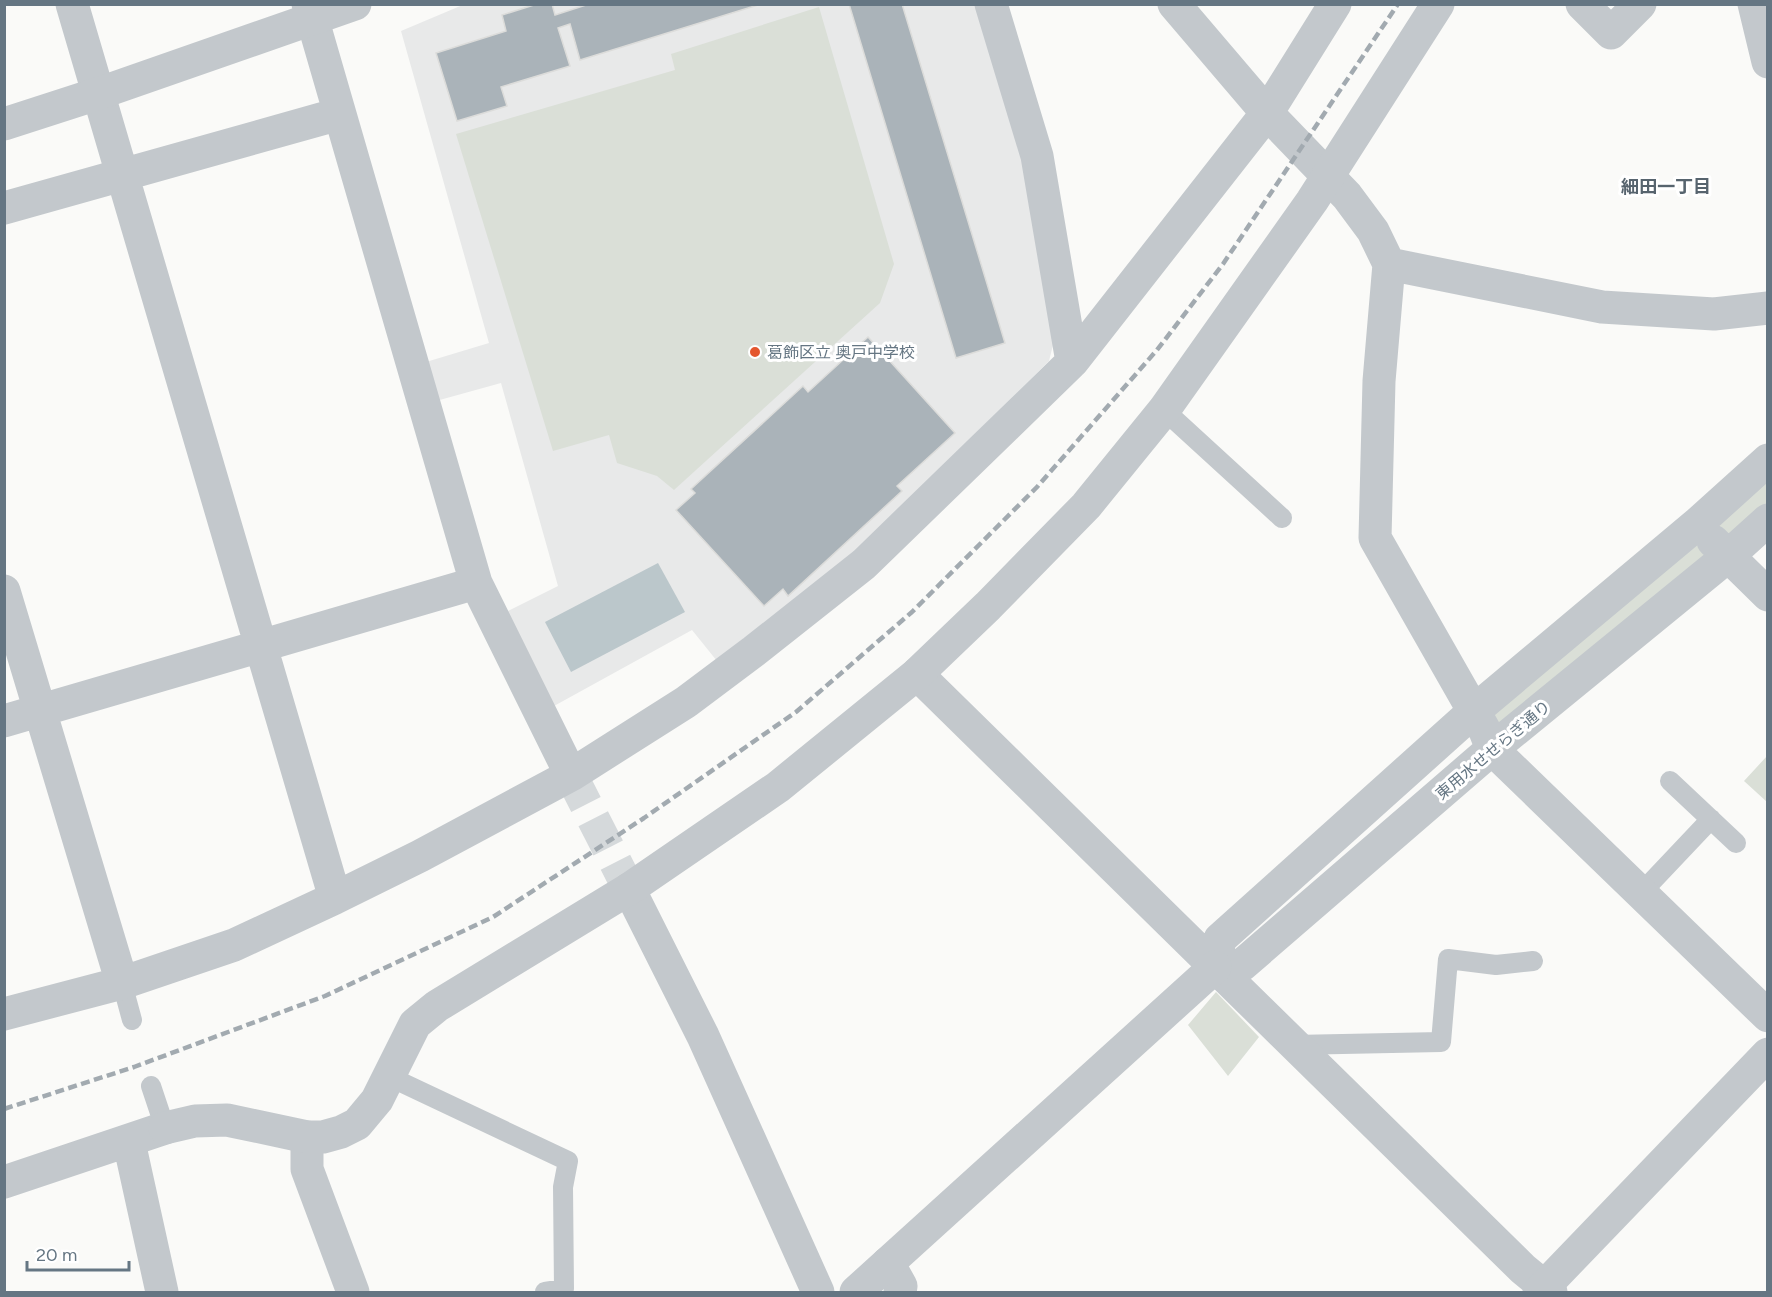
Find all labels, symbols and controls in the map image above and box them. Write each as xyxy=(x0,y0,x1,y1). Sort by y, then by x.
district label: 細田一丁目 xyxy=(1621,176,1711,198)
place label: 葛飾区立 奥戸中学校 xyxy=(767,343,915,362)
marker: 葛飾区立 奥戸中学校 xyxy=(748,345,762,359)
street label: 東用水せせらぎ通り xyxy=(1432,696,1554,804)
scale bar xyxy=(27,1234,129,1272)
text: 20 m xyxy=(36,1244,77,1266)

